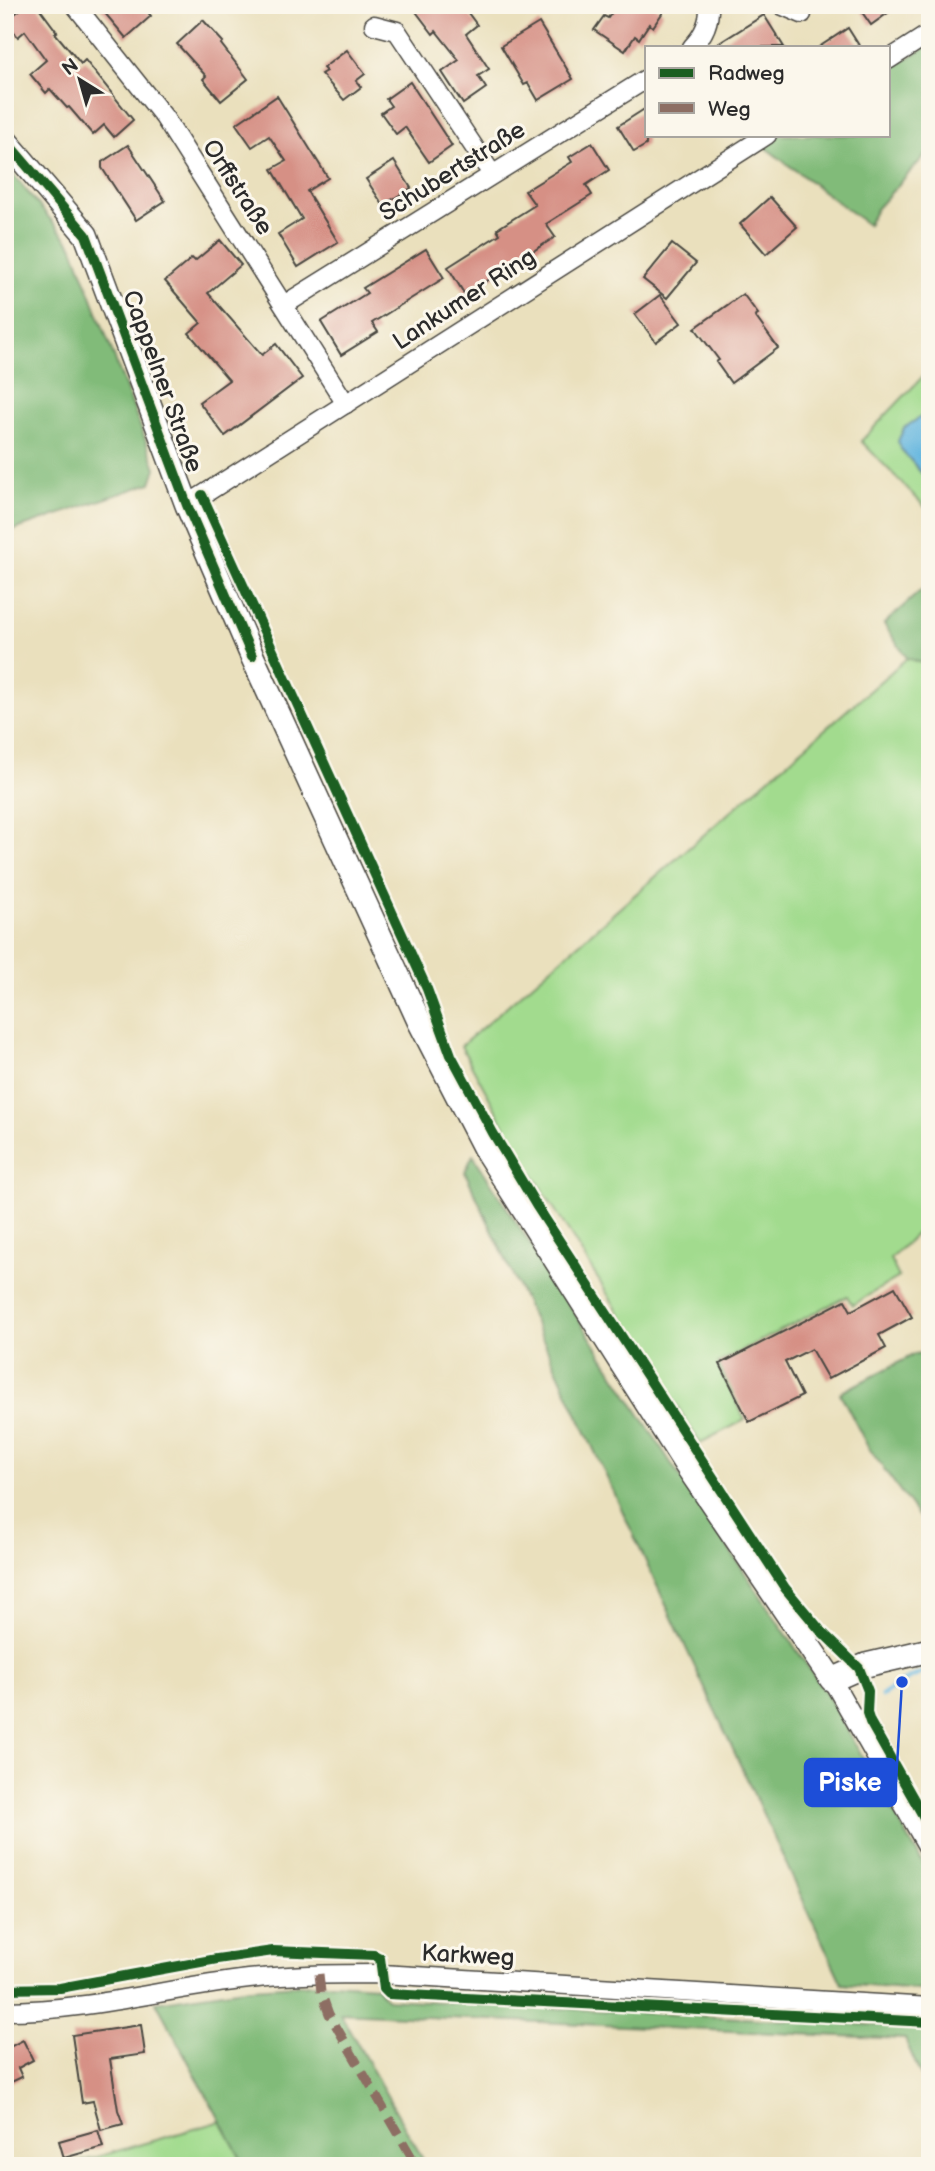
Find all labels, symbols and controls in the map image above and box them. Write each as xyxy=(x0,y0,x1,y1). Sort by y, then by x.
north arrow xyxy=(46,46,116,116)
legend xyxy=(645,46,890,136)
text: N xyxy=(58,54,83,81)
text: Radweg xyxy=(708,61,785,86)
text: Weg xyxy=(708,97,751,122)
street label: Schubertstraße xyxy=(374,115,530,228)
street label: Orffstraße xyxy=(196,134,279,240)
street label: Lankumer Ring xyxy=(387,242,541,356)
street label: Cappelner Straße xyxy=(116,286,209,476)
callout: Piske xyxy=(805,1759,896,1806)
text: Piske xyxy=(818,1768,882,1799)
street label: Karkweg xyxy=(421,1939,515,1972)

